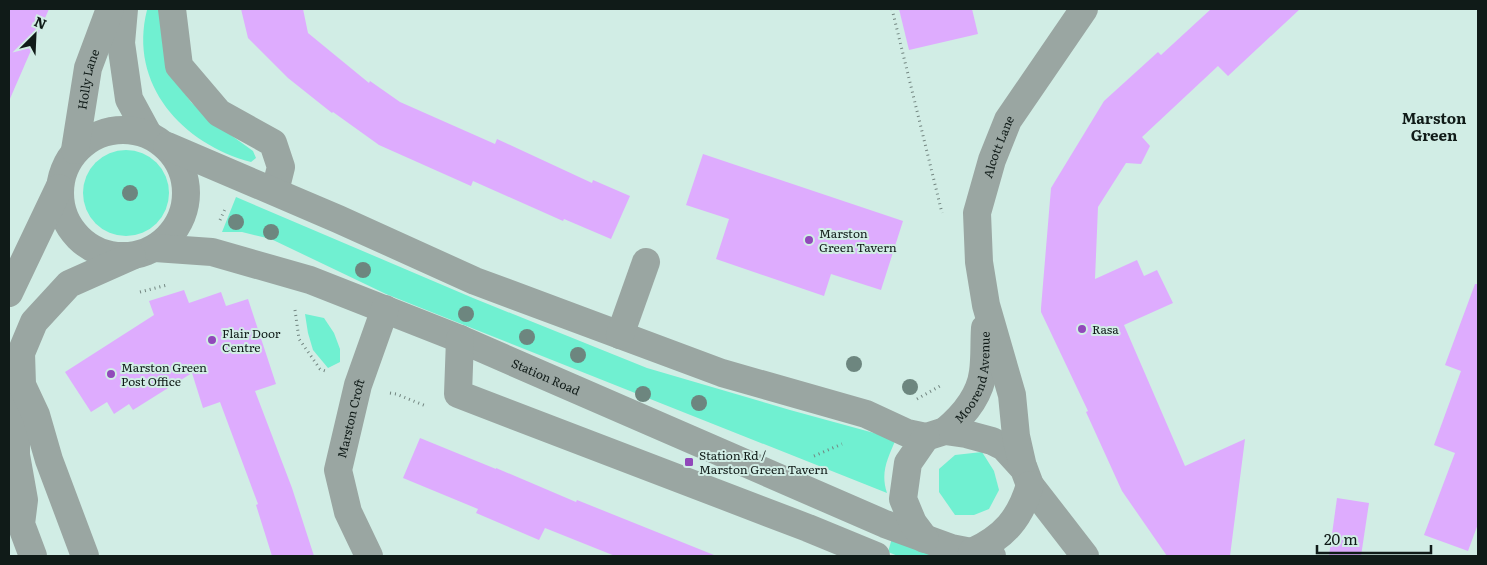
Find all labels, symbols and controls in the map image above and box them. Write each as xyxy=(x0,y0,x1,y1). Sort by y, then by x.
north arrow xyxy=(10,10,60,60)
text: N xyxy=(31,11,50,34)
street label: Holly Lane xyxy=(73,46,103,111)
district label: Marston Green xyxy=(1402,106,1467,146)
street label: Alcott Lane xyxy=(978,111,1018,180)
place label: Marston Green Tavern xyxy=(819,224,897,256)
marker: Marston Green Tavern xyxy=(803,234,815,246)
place label: Rasa xyxy=(1092,320,1119,338)
marker: Rasa xyxy=(1076,323,1088,335)
place label: Flair Door Centre xyxy=(222,324,281,356)
street label: Moorend Avenue xyxy=(950,331,994,427)
marker: Flair Door Centre xyxy=(206,334,218,346)
street label: Station Road xyxy=(509,354,584,400)
place label: Marston Green Post Office xyxy=(121,358,207,390)
marker: Marston Green Post Office xyxy=(105,368,117,380)
street label: Marston Croft xyxy=(332,376,369,460)
place label: Station Rd / Marston Green Tavern xyxy=(699,446,828,478)
marker: Station Rd / Marston Green Tavern xyxy=(683,456,695,468)
scale bar xyxy=(1317,522,1431,554)
text: 20 m xyxy=(1324,527,1358,550)

